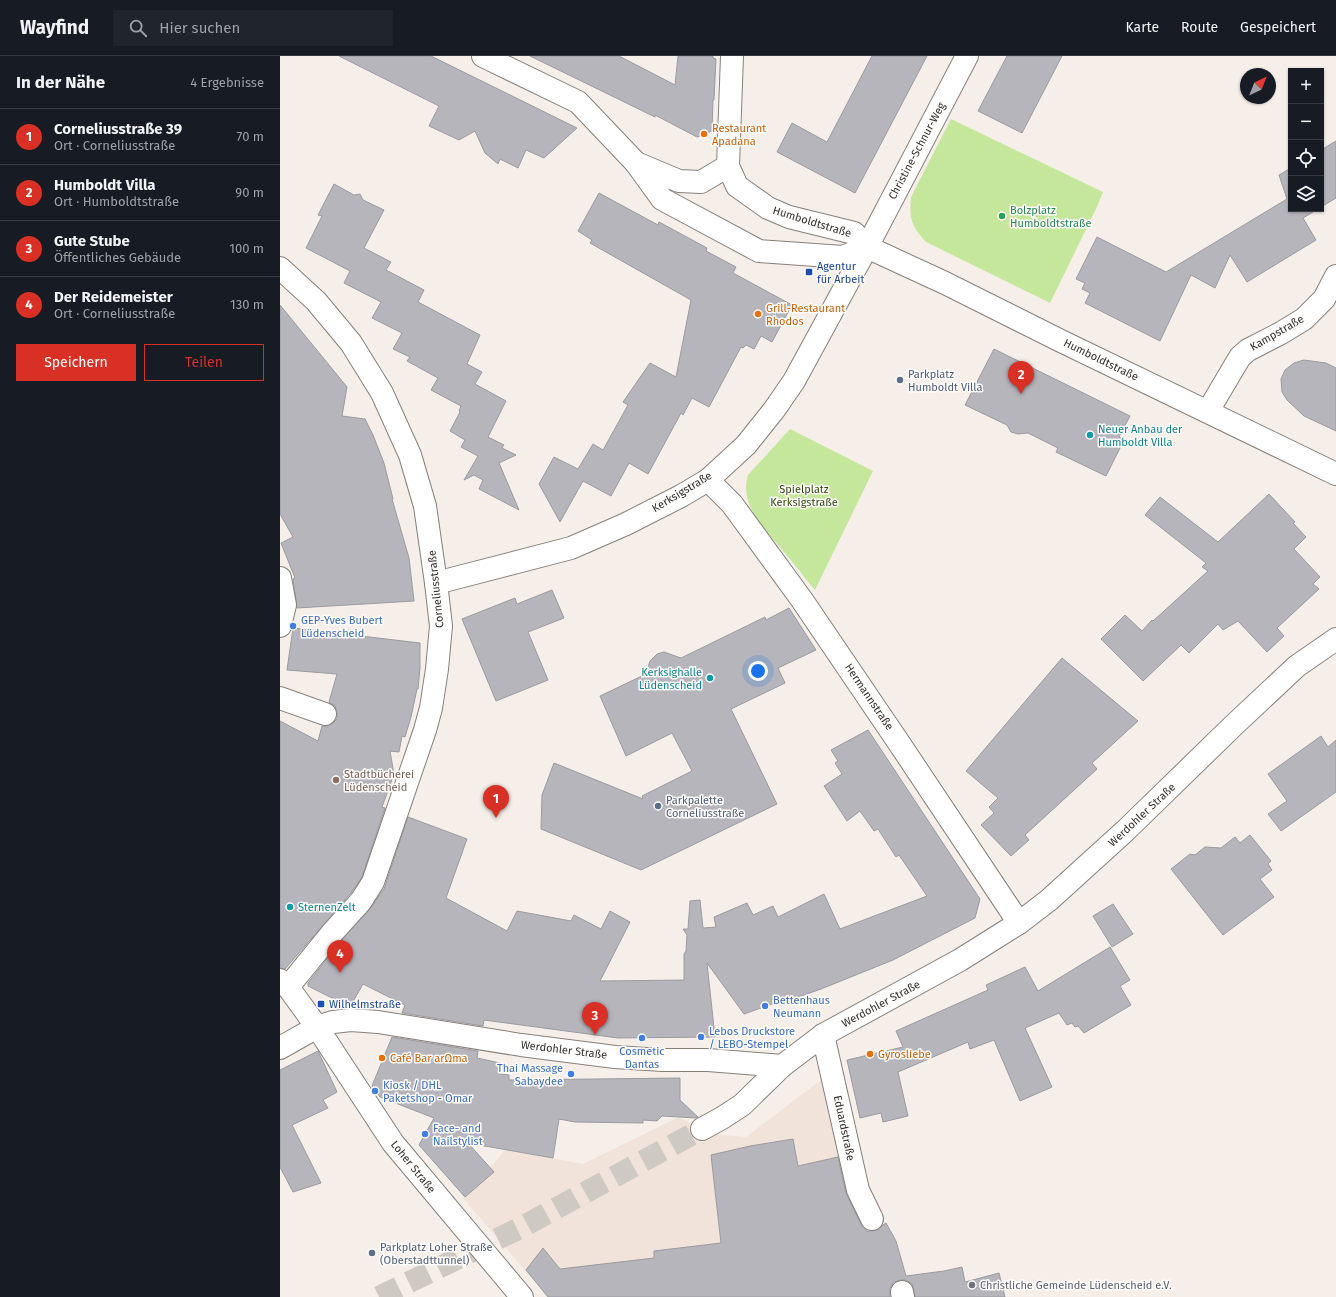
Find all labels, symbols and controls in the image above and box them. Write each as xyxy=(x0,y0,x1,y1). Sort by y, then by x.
search box xyxy=(113,10,393,46)
text: Wayfind xyxy=(20,16,89,39)
icon: search xyxy=(127,17,149,39)
text: Hier suchen xyxy=(159,19,240,37)
text: Karte xyxy=(1125,19,1159,36)
text: Route xyxy=(1181,19,1218,36)
text: Gespeichert xyxy=(1240,19,1316,36)
north arrow xyxy=(1240,68,1276,104)
map controls xyxy=(1288,68,1324,212)
button: + xyxy=(1288,68,1324,104)
text: In der Nähe xyxy=(16,72,105,93)
text: 4 Ergebnisse xyxy=(190,75,264,90)
street label: Christine-Schnur-Weg xyxy=(886,100,948,202)
button: − xyxy=(1288,104,1324,140)
text: Corneliusstraße 39 xyxy=(54,120,182,138)
place label: Restaurant Apadana xyxy=(712,122,766,148)
text: 1 xyxy=(26,129,32,144)
text: 70 m xyxy=(237,129,264,144)
marker: Restaurant Apadana xyxy=(699,129,709,139)
text: Ort · Corneliusstraße xyxy=(54,138,175,153)
button: locate xyxy=(1288,140,1324,176)
text: Humboldt Villa xyxy=(54,176,156,194)
button: layers xyxy=(1288,176,1324,212)
text: 2 xyxy=(26,185,32,200)
text: 90 m xyxy=(235,185,264,200)
text: Ort · Humboldtstraße xyxy=(54,194,179,209)
street label: Humboldtstraße xyxy=(771,204,853,240)
place label: Bolzplatz Humboldtstraße xyxy=(1010,204,1091,230)
marker: Bolzplatz Humboldtstraße xyxy=(997,211,1007,221)
text: Gute Stube xyxy=(54,232,130,250)
text: 3 xyxy=(26,241,32,256)
text: 100 m xyxy=(229,241,264,256)
text: Öffentliches Gebäude xyxy=(54,250,181,265)
place label: Agentur für Arbeit xyxy=(817,260,864,286)
marker: Agentur für Arbeit xyxy=(804,267,814,277)
text: Der Reidemeister xyxy=(54,288,173,306)
text: 4 xyxy=(25,297,33,312)
text: 130 m xyxy=(230,297,264,312)
place label: Grill-Restaurant Rhodos xyxy=(766,302,845,328)
text: Ort · Corneliusstraße xyxy=(54,306,175,321)
marker: Grill-Restaurant Rhodos xyxy=(753,309,763,319)
street label: Kampstraße xyxy=(1248,312,1306,354)
street label: Humboldtstraße xyxy=(1062,336,1140,384)
button: Speichern xyxy=(16,344,136,381)
button: Teilen xyxy=(144,344,264,381)
pin: 2 xyxy=(1008,361,1034,394)
place label: Parkplatz Humboldt Villa xyxy=(908,368,983,394)
marker: Parkplatz Humboldt Villa xyxy=(895,375,905,385)
place label: Neuer Anbau der Humboldt Villa xyxy=(1098,423,1183,449)
marker: Neuer Anbau der Humboldt Villa xyxy=(1085,430,1095,440)
street label: Kerksigstraße xyxy=(650,469,714,515)
park label: Spielplatz Kerksigstraße xyxy=(770,483,838,509)
street label: Corneliusstraße xyxy=(425,549,447,629)
place label: GEP-Yves Bubert Lüdenscheid xyxy=(301,614,383,640)
marker: GEP-Yves Bubert Lüdenscheid xyxy=(288,621,298,631)
your location xyxy=(748,661,768,681)
street label: Hermannstraße xyxy=(842,661,896,733)
place label: Kerksighalle Lüdenscheid xyxy=(639,666,702,692)
marker: Kerksighalle Lüdenscheid xyxy=(705,673,715,683)
place label: Stadtbücherei Lüdenscheid xyxy=(344,768,414,794)
marker: Stadtbücherei Lüdenscheid xyxy=(331,775,341,785)
street label: Werdohler Straße xyxy=(1106,781,1178,849)
pin: 1 xyxy=(483,785,509,818)
place label: Parkpalette Corneliusstraße xyxy=(666,794,744,820)
marker: Parkpalette Corneliusstraße xyxy=(653,801,663,811)
place label: SternenZelt xyxy=(298,901,356,914)
marker: SternenZelt xyxy=(285,902,295,912)
pin: 4 xyxy=(327,940,353,973)
street label: Werdohler Straße xyxy=(840,978,922,1030)
place label: Bettenhaus Neumann xyxy=(773,994,830,1020)
place label: Wilhelmstraße xyxy=(329,998,401,1011)
marker: Wilhelmstraße xyxy=(316,999,326,1009)
marker: Bettenhaus Neumann xyxy=(760,1001,770,1011)
pin: 3 xyxy=(582,1002,608,1035)
place label: Lebos Druckstore / LEBO-Stempel xyxy=(709,1025,795,1051)
marker: Lebos Druckstore / LEBO-Stempel xyxy=(696,1032,706,1042)
marker: Cosmetic Dantas xyxy=(637,1033,647,1043)
street label: Werdohler Straße xyxy=(520,1038,608,1062)
place label: Cosmetic Dantas xyxy=(619,1045,665,1071)
place label: Gyrosliebe xyxy=(878,1048,931,1061)
marker: Gyrosliebe xyxy=(865,1049,875,1059)
place label: Café Bar arΩma xyxy=(390,1052,468,1065)
marker: Café Bar arΩma xyxy=(377,1053,387,1063)
place label: Thai Massage Sabaydee xyxy=(497,1062,563,1088)
marker: Thai Massage Sabaydee xyxy=(566,1069,576,1079)
place label: Kiosk / DHL Paketshop - Omar xyxy=(383,1079,473,1105)
marker: Kiosk / DHL Paketshop - Omar xyxy=(370,1086,380,1096)
street label: Eduardstraße xyxy=(831,1094,857,1162)
place label: Face- and Nailstylist xyxy=(433,1122,483,1148)
marker: Face- and Nailstylist xyxy=(420,1129,430,1139)
street label: Loher Straße xyxy=(388,1138,438,1196)
place label: Parkplatz Loher Straße (Oberstadttunnel) xyxy=(380,1241,493,1267)
marker: Parkplatz Loher Straße (Oberstadttunnel) xyxy=(367,1248,377,1258)
place label: Christliche Gemeinde Lüdenscheid e.V. xyxy=(980,1279,1172,1292)
marker: Christliche Gemeinde Lüdenscheid e.V. xyxy=(967,1280,977,1290)

